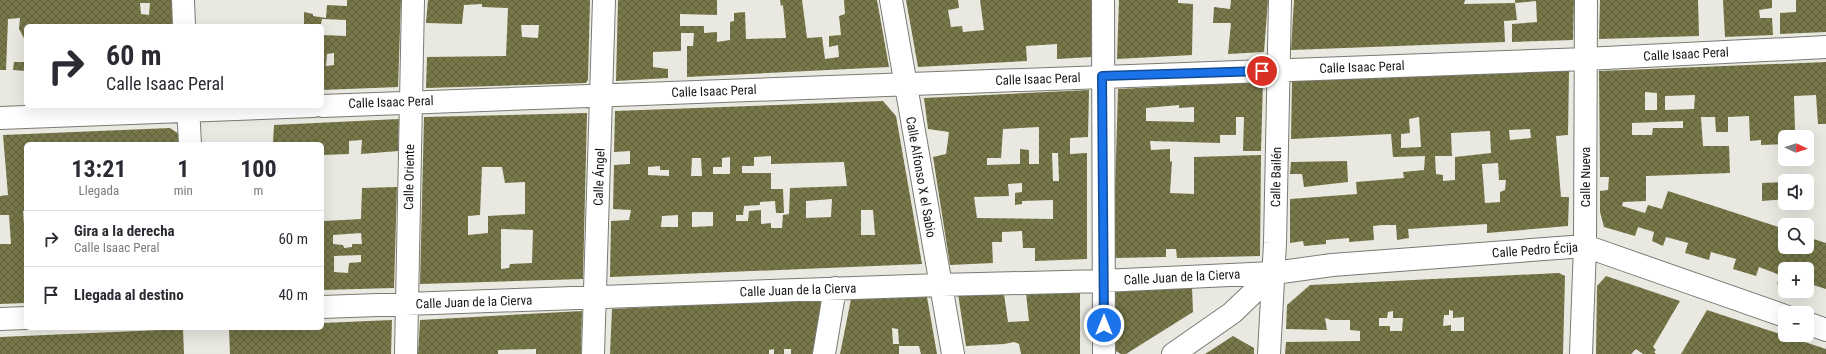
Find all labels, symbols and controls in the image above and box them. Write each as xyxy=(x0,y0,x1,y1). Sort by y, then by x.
text: 60 m xyxy=(106,39,162,72)
icon: right xyxy=(40,40,92,92)
street label: Calle Isaac Peral xyxy=(1643,44,1729,64)
pin xyxy=(1245,54,1279,88)
street label: Calle Isaac Peral xyxy=(1319,58,1405,76)
icon: arrive xyxy=(1251,60,1273,82)
street label: Calle Isaac Peral xyxy=(995,70,1081,88)
text: Calle Isaac Peral xyxy=(106,73,224,94)
street label: Calle Isaac Peral xyxy=(671,82,757,100)
street label: Calle Isaac Peral xyxy=(348,93,434,111)
street label: Calle Alfonso X el Sabio xyxy=(903,115,939,239)
north arrow xyxy=(1778,130,1814,166)
map controls xyxy=(1778,130,1814,342)
street label: Calle Oriente xyxy=(401,144,417,210)
street label: Calle Bailén xyxy=(1268,147,1284,207)
street label: Calle Nueva xyxy=(1578,147,1593,207)
street label: Calle Ángel xyxy=(590,148,608,206)
text: 13:21 xyxy=(71,155,126,183)
text: 1 xyxy=(177,155,189,183)
text: 100 xyxy=(240,155,277,183)
button: sound xyxy=(1778,174,1814,210)
text: Llegada xyxy=(79,183,119,198)
text: min xyxy=(174,183,193,198)
text: m xyxy=(254,183,263,198)
button: search xyxy=(1778,218,1814,254)
text: Gira a la derecha xyxy=(74,222,175,240)
icon: right xyxy=(40,228,62,250)
text: 60 m xyxy=(278,230,308,248)
text: Calle Isaac Peral xyxy=(74,240,159,255)
street label: Calle Pedro Écija xyxy=(1492,240,1578,260)
button: + xyxy=(1778,262,1814,298)
street label: Calle Juan de la Cierva xyxy=(1123,266,1241,288)
street label: Calle Juan de la Cierva xyxy=(739,280,857,300)
icon: arrive xyxy=(40,284,62,306)
text: Llegada al destino xyxy=(74,286,184,304)
text: 40 m xyxy=(278,286,308,304)
street label: Calle Juan de la Cierva xyxy=(415,292,533,312)
position arrow xyxy=(1083,304,1125,346)
button: − xyxy=(1778,306,1814,342)

